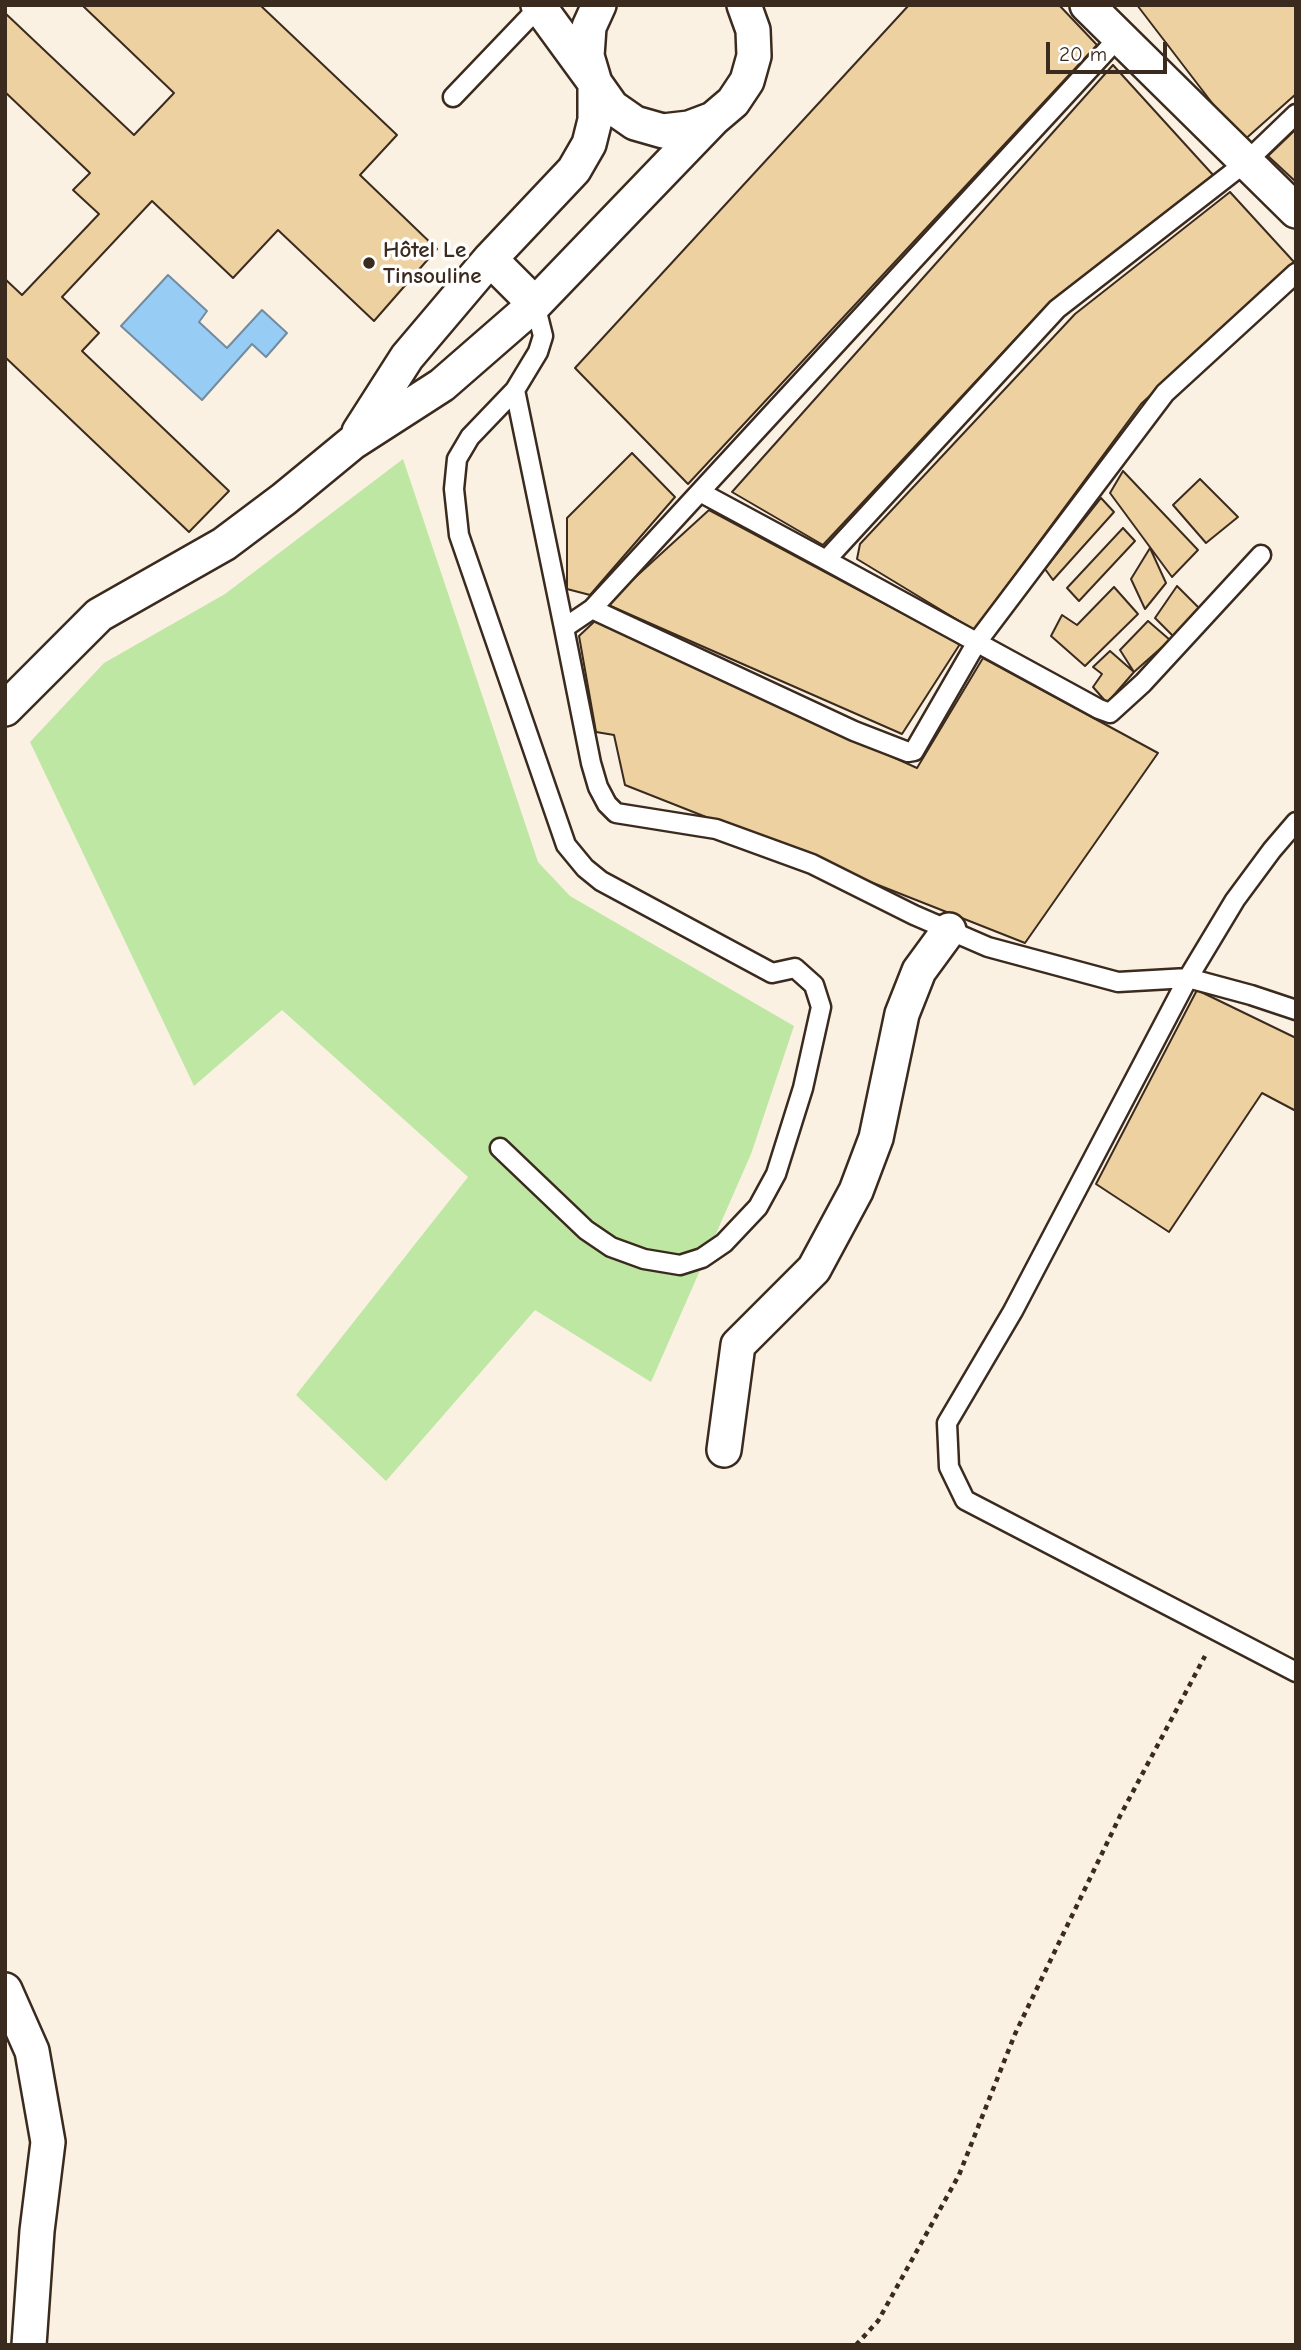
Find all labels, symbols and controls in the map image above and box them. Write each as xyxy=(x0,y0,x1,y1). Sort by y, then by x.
scale bar xyxy=(1049,28,1170,72)
text: 20 m xyxy=(1059,42,1107,66)
place label: Hôtel Le Tinsouline xyxy=(383,236,482,290)
marker: Hôtel Le Tinsouline xyxy=(361,255,377,271)

